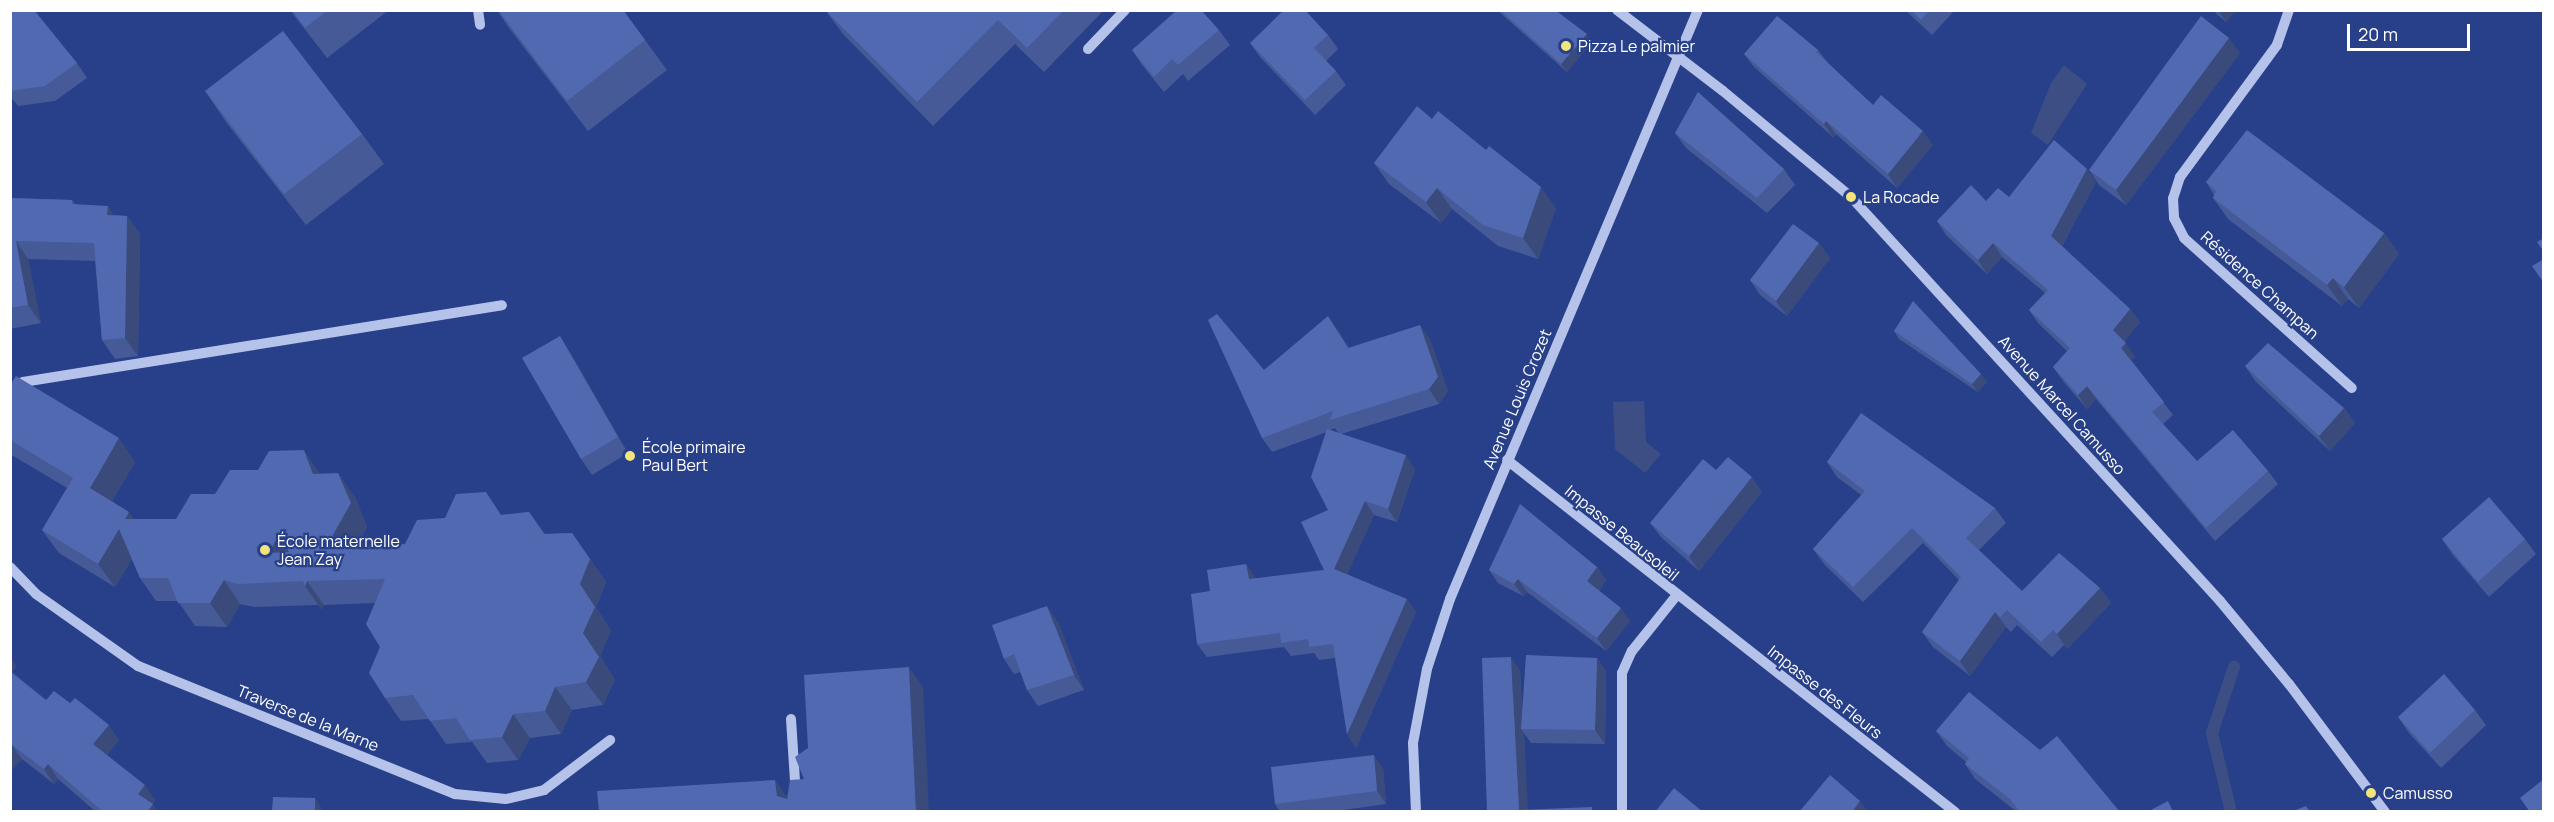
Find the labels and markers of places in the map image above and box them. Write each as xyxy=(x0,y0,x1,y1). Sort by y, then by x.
place label: Pizza Le palmier xyxy=(1578,36,1695,56)
marker: Pizza Le palmier xyxy=(1559,39,1573,53)
place label: La Rocade xyxy=(1863,187,1939,207)
marker: La Rocade xyxy=(1844,190,1858,204)
place label: École primaire Paul Bert xyxy=(642,437,746,475)
marker: École primaire Paul Bert xyxy=(623,449,637,463)
place label: École maternelle Jean Zay xyxy=(277,531,400,569)
marker: École maternelle Jean Zay xyxy=(258,543,272,557)
place label: Camusso xyxy=(2383,783,2453,803)
marker: Camusso xyxy=(2364,786,2378,800)

